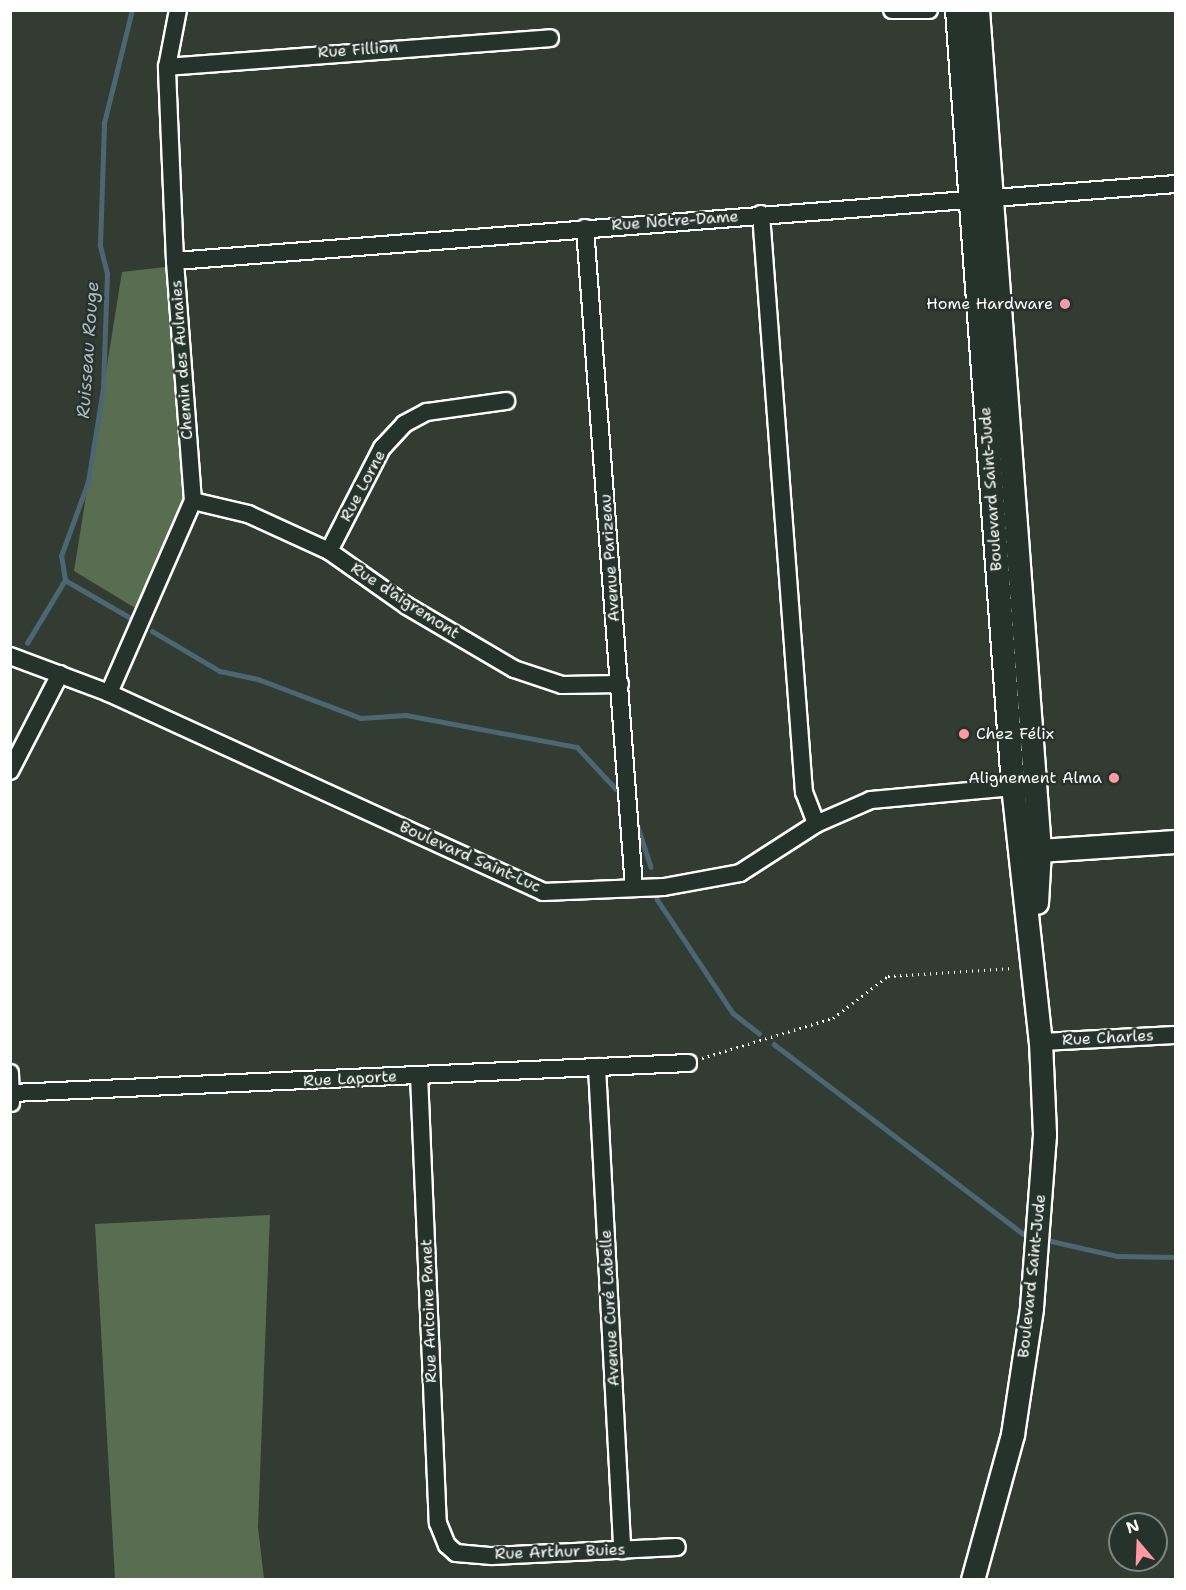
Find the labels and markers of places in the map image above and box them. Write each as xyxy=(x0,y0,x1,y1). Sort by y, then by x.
place label: Home Hardware xyxy=(926,294,1053,314)
marker: Home Hardware xyxy=(1058,297,1072,311)
place label: Chez Félix xyxy=(976,724,1054,744)
marker: Chez Félix xyxy=(957,727,971,741)
place label: Alignement Alma xyxy=(968,768,1102,788)
marker: Alignement Alma xyxy=(1107,771,1121,785)

